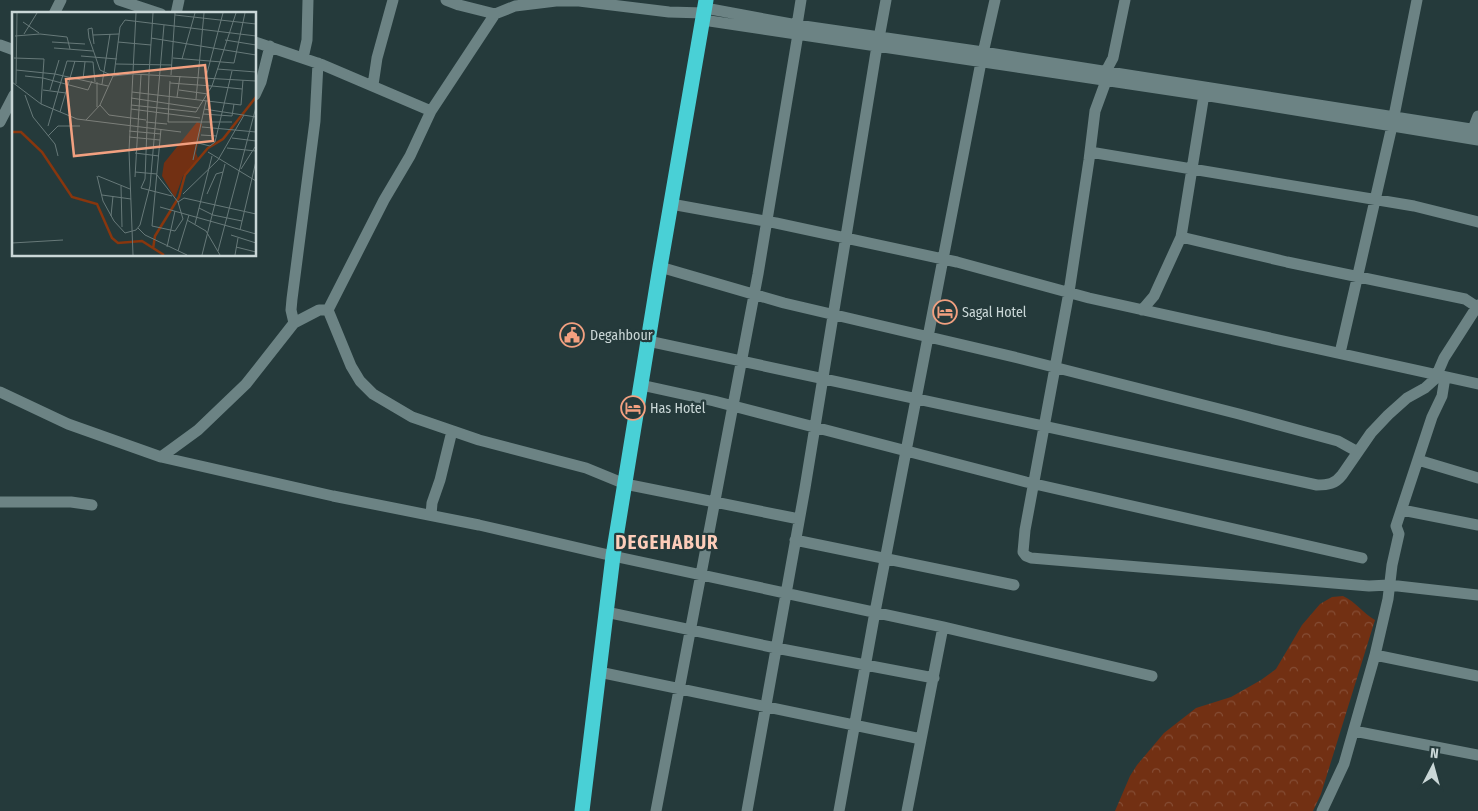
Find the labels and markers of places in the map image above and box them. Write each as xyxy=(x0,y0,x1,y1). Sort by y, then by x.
hotel icon: Sagal Hotel xyxy=(932,299,958,325)
place label: Sagal Hotel xyxy=(962,304,1027,321)
public building icon: Degahbour xyxy=(559,322,585,348)
place label: Degahbour xyxy=(590,327,653,344)
hotel icon: Has Hotel xyxy=(620,395,646,421)
place label: Has Hotel xyxy=(650,400,706,417)

